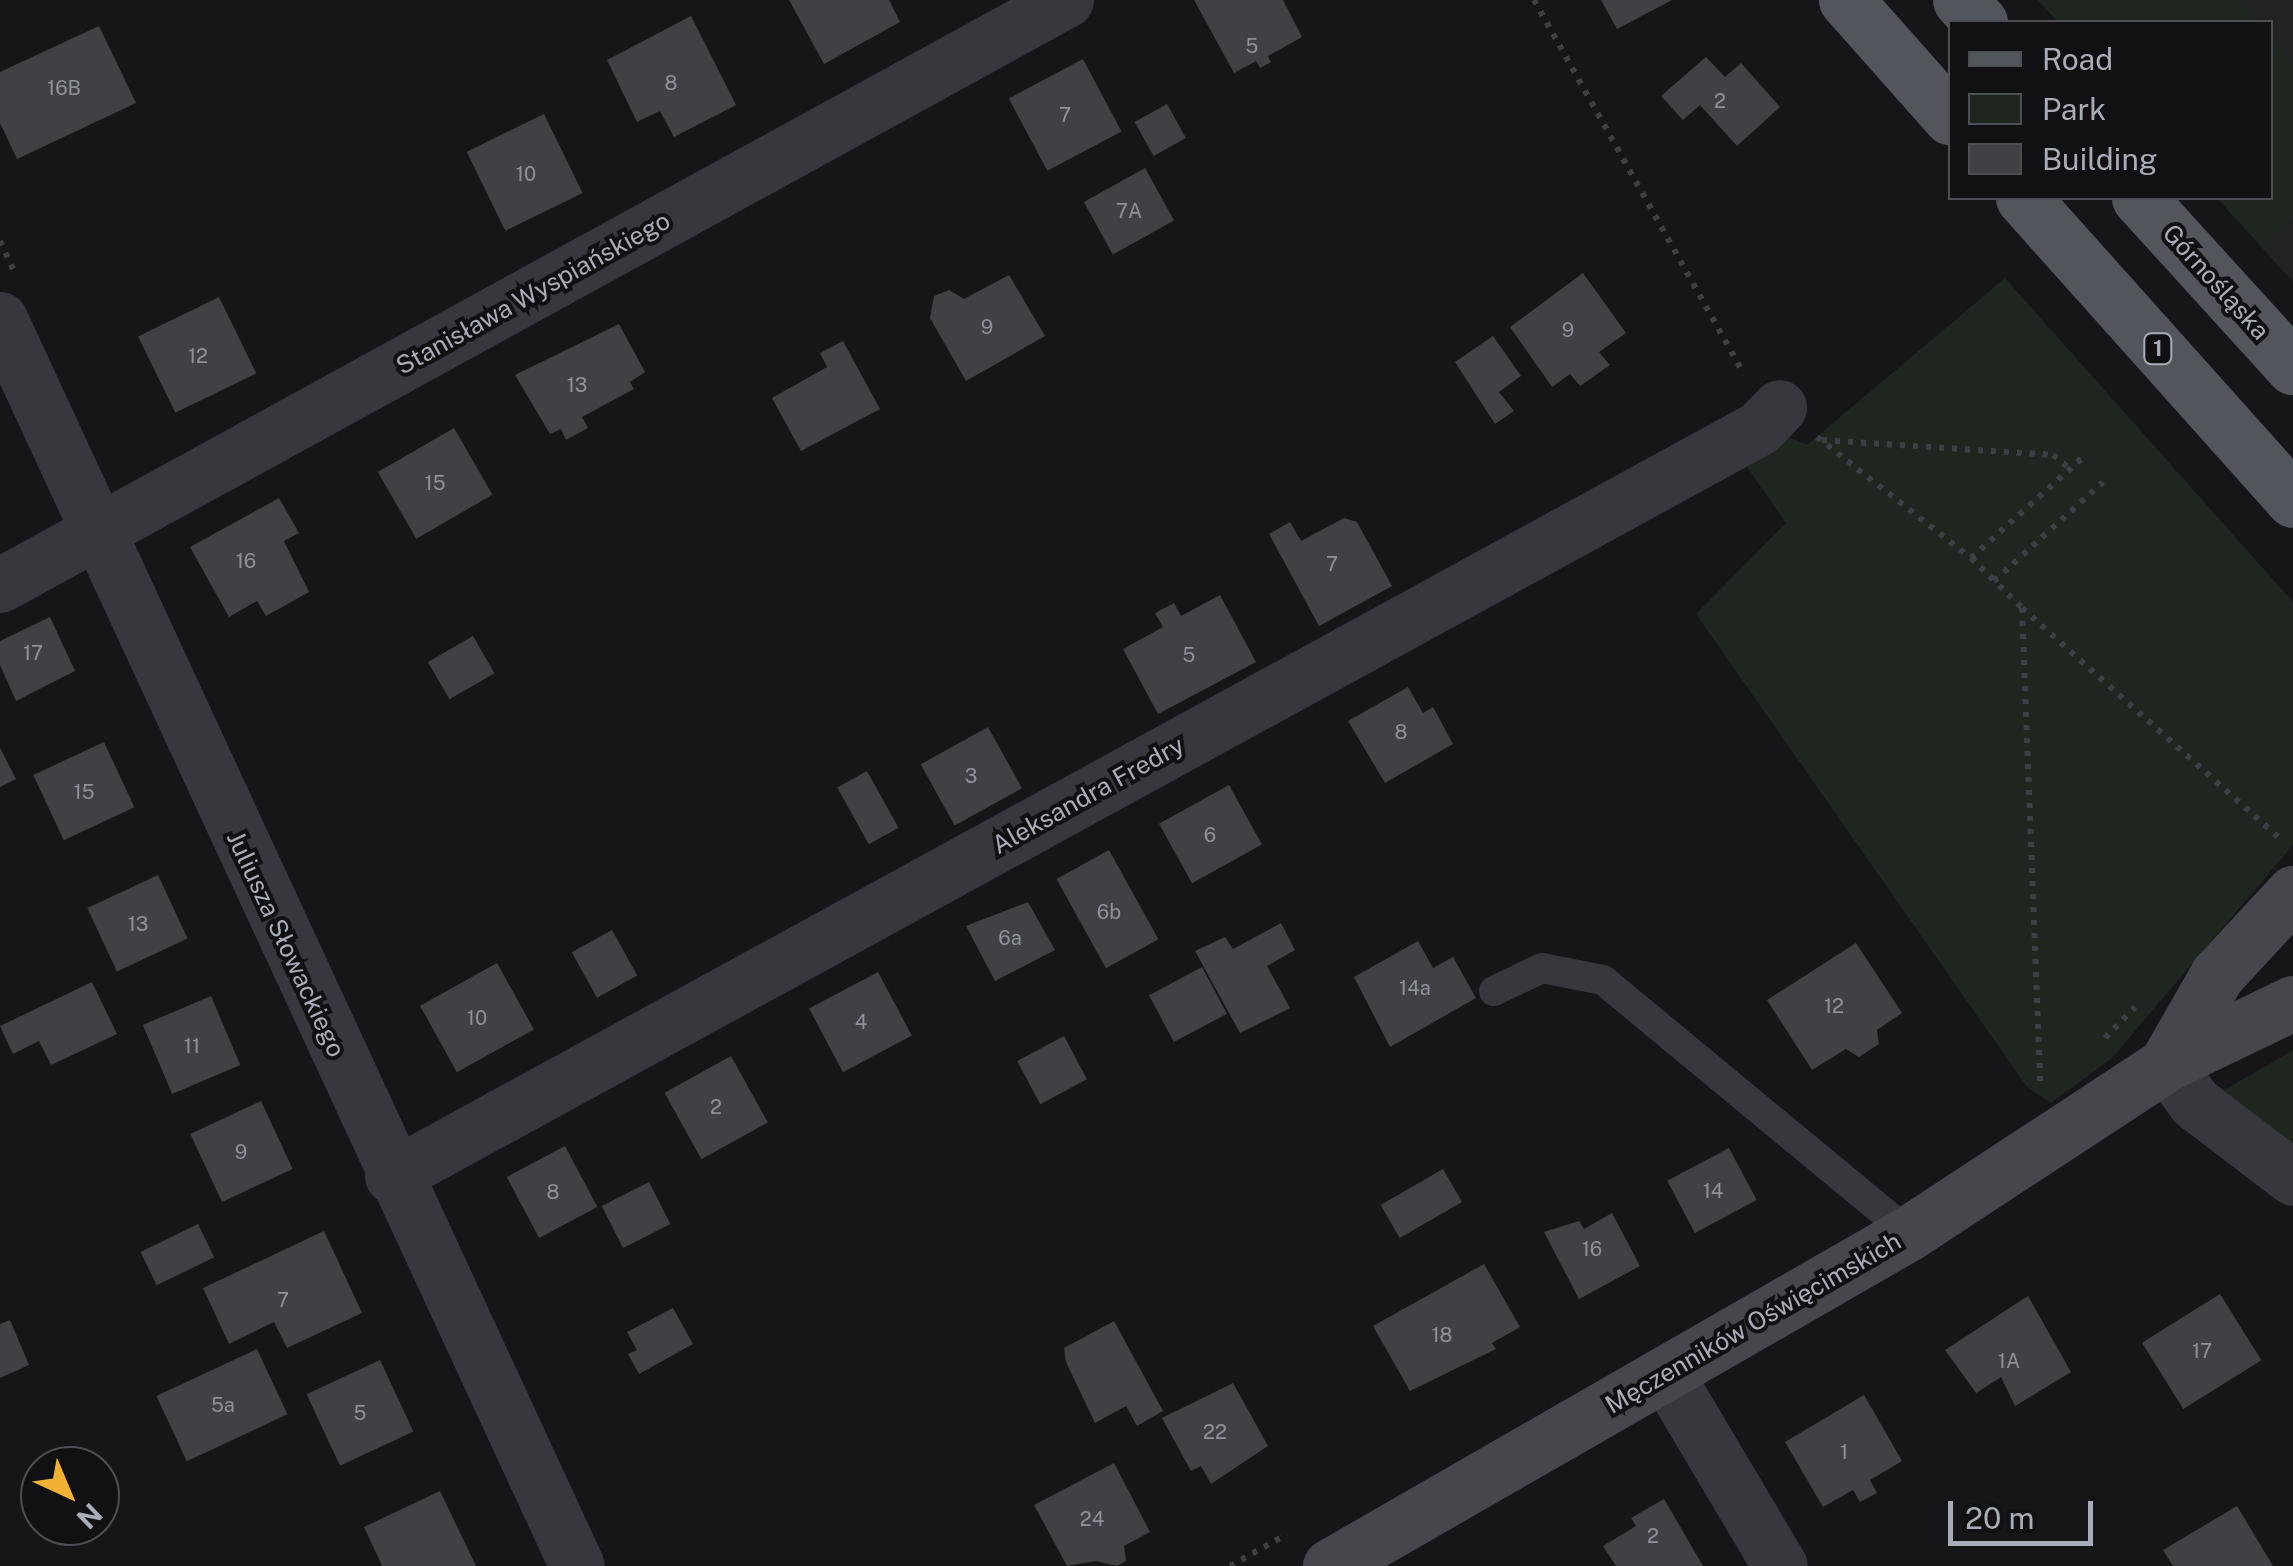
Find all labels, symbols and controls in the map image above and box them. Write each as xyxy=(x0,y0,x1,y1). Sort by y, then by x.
legend xyxy=(1948,20,2273,200)
house number: 5 xyxy=(1246,34,1258,58)
text: Road xyxy=(2042,41,2113,77)
house number: 8 xyxy=(665,71,677,95)
house number: 16B xyxy=(47,76,81,100)
house number: 2 xyxy=(1714,89,1726,113)
text: Park xyxy=(2042,91,2106,127)
house number: 7 xyxy=(1059,103,1071,127)
text: Building xyxy=(2042,141,2157,177)
house number: 10 xyxy=(516,162,536,186)
house number: 7A xyxy=(1116,199,1142,223)
street label: Stanisława Wyspiańskiego xyxy=(391,205,675,381)
street label: Górnośląska xyxy=(2156,218,2276,346)
house number: 9 xyxy=(981,315,993,339)
house number: 9 xyxy=(1562,318,1574,342)
road number: 1 xyxy=(2143,332,2173,366)
house number: 12 xyxy=(188,344,208,368)
house number: 13 xyxy=(567,373,587,397)
house number: 15 xyxy=(425,471,445,495)
house number: 16 xyxy=(236,549,256,573)
house number: 7 xyxy=(1326,552,1338,576)
house number: 17 xyxy=(23,641,43,665)
house number: 5 xyxy=(1183,643,1195,667)
house number: 8 xyxy=(1395,720,1407,744)
street label: Aleksandra Fredry xyxy=(987,730,1189,860)
house number: 3 xyxy=(965,764,977,788)
house number: 15 xyxy=(74,780,94,804)
house number: 6 xyxy=(1204,823,1216,847)
street label: Juliusza Słowackiego xyxy=(220,826,352,1062)
house number: 6b xyxy=(1097,900,1121,924)
house number: 13 xyxy=(128,912,148,936)
house number: 6a xyxy=(998,926,1022,950)
house number: 14a xyxy=(1399,976,1431,1000)
house number: 12 xyxy=(1824,994,1844,1018)
house number: 10 xyxy=(467,1006,487,1030)
house number: 4 xyxy=(855,1010,867,1034)
house number: 11 xyxy=(184,1034,200,1058)
house number: 2 xyxy=(710,1095,722,1119)
house number: 9 xyxy=(235,1140,247,1164)
house number: 14 xyxy=(1703,1179,1723,1203)
house number: 8 xyxy=(547,1180,559,1204)
street label: Męczenników Oświęcimskich xyxy=(1600,1226,1906,1420)
house number: 16 xyxy=(1582,1237,1602,1261)
house number: 7 xyxy=(277,1288,289,1312)
house number: 18 xyxy=(1431,1323,1453,1347)
house number: 17 xyxy=(2192,1339,2212,1363)
house number: 1A xyxy=(1998,1349,2020,1373)
house number: 5a xyxy=(211,1393,235,1417)
house number: 5 xyxy=(354,1401,366,1425)
house number: 22 xyxy=(1203,1420,1227,1444)
house number: 1 xyxy=(1840,1440,1848,1464)
north arrow xyxy=(20,1446,120,1546)
scale bar xyxy=(1953,1481,2098,1543)
text: N xyxy=(70,1497,109,1536)
text: 20 m xyxy=(1965,1500,2034,1536)
house number: 24 xyxy=(1080,1507,1104,1531)
house number: 2 xyxy=(1647,1524,1659,1548)

